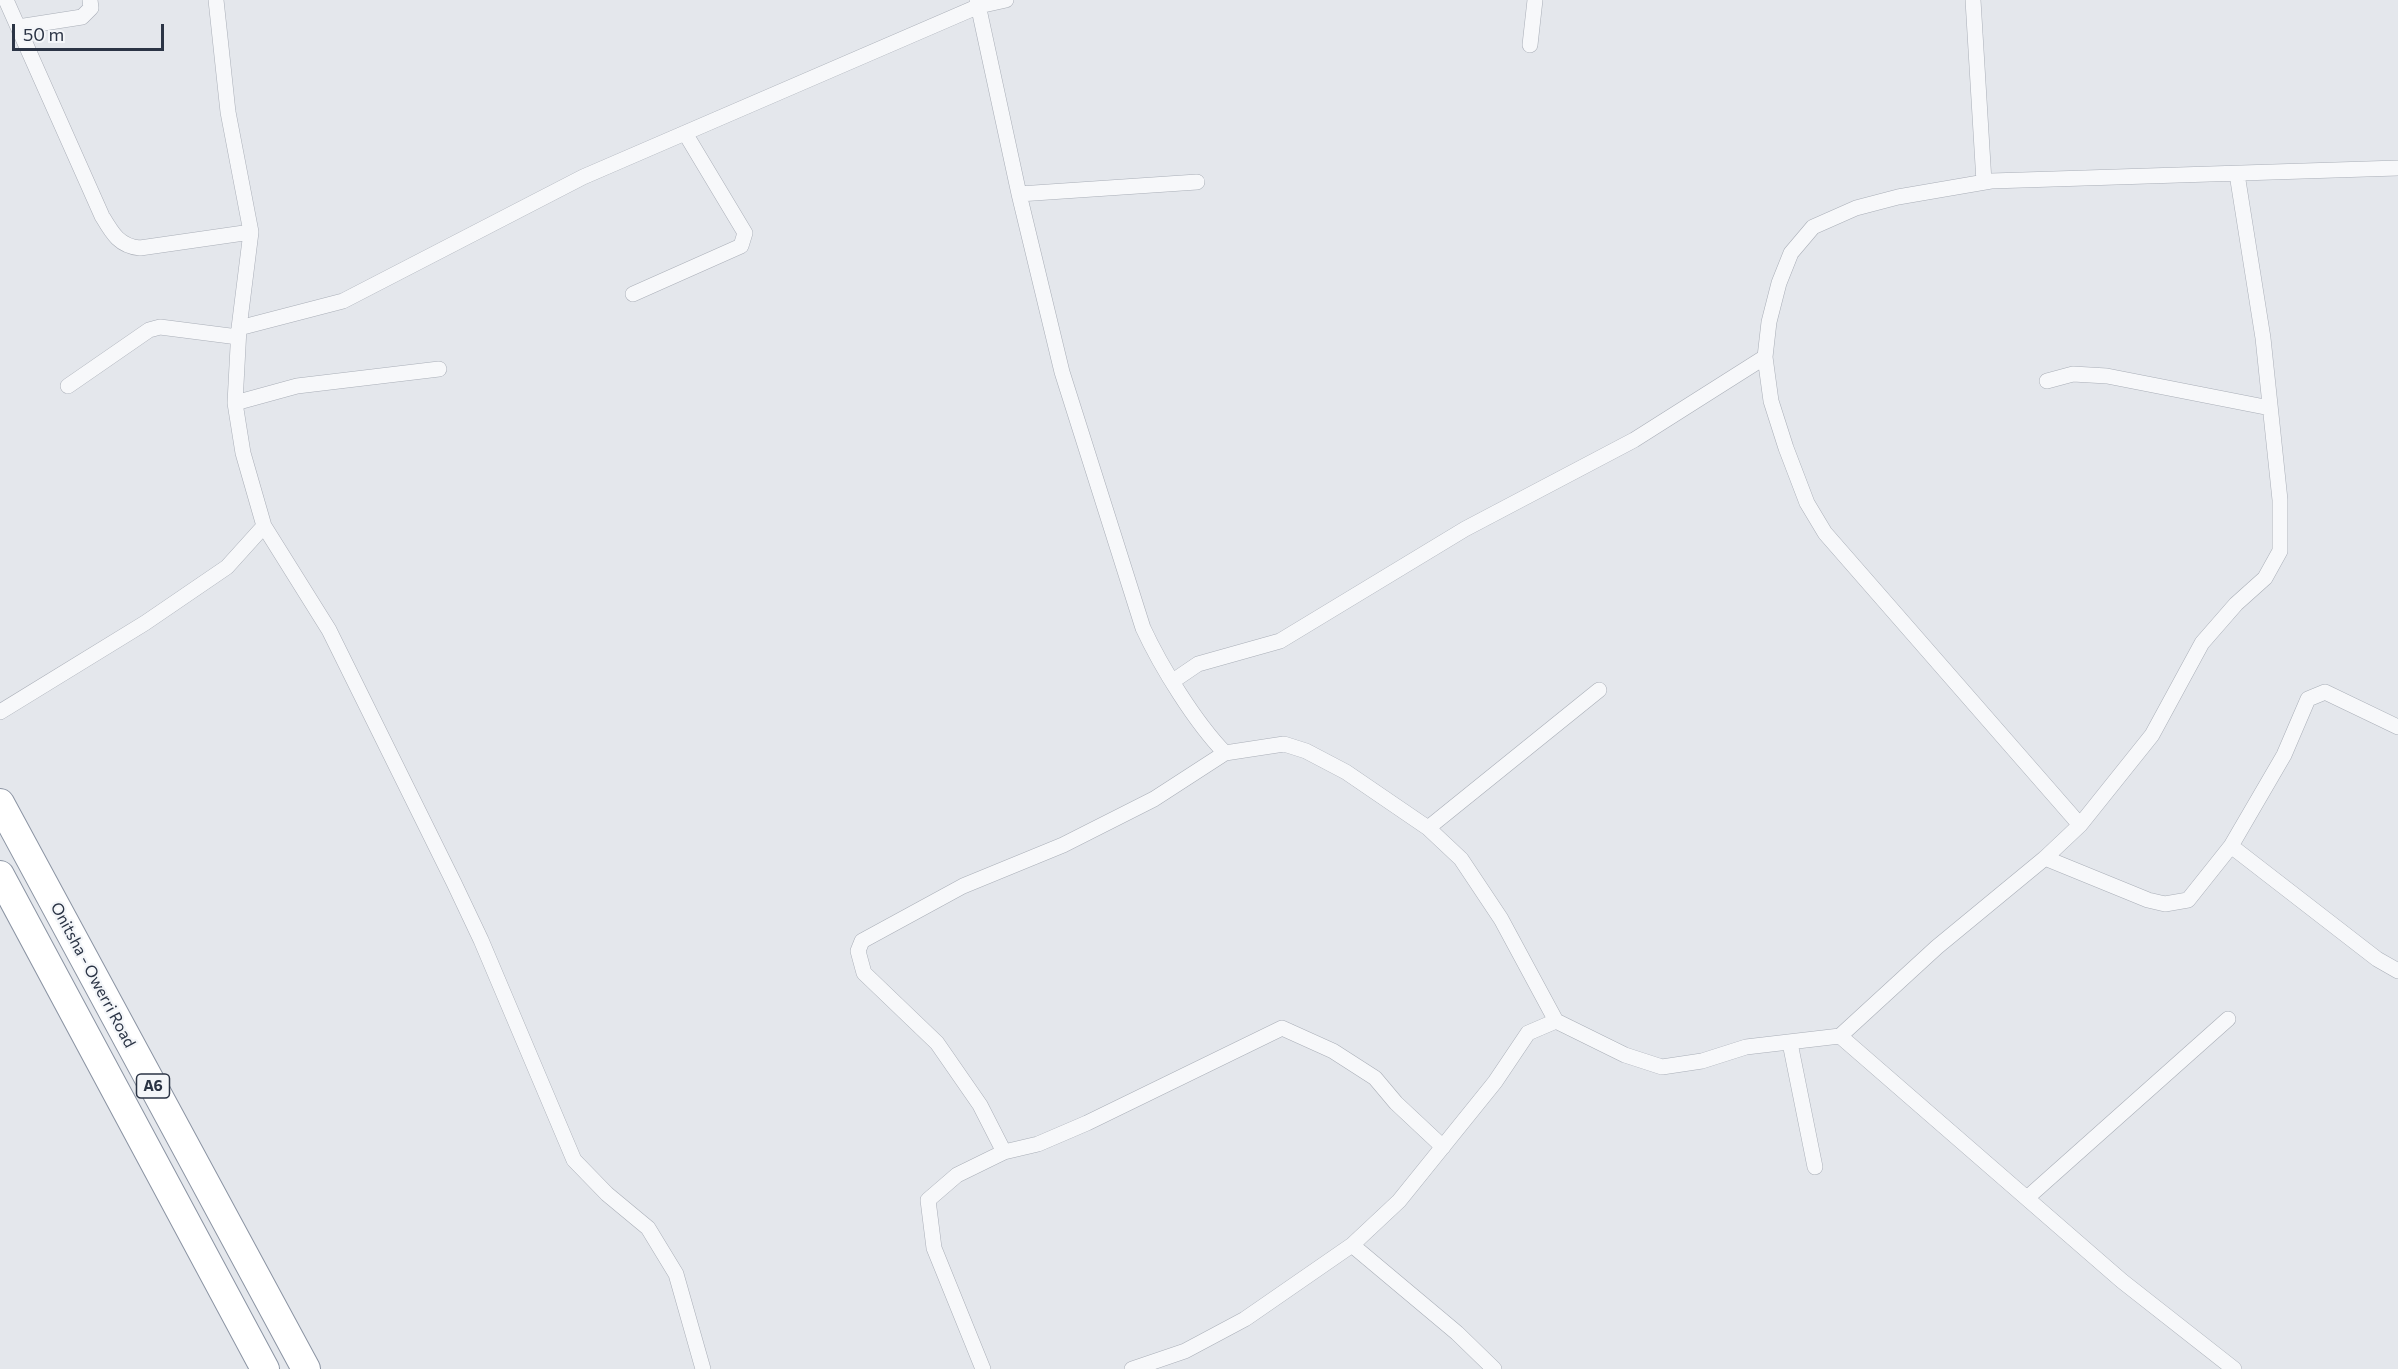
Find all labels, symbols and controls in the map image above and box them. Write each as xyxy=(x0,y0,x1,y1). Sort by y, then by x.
scale bar xyxy=(15,12,166,50)
text: 50 m xyxy=(23,23,64,45)
street label: Onitsha - Owerri Road xyxy=(47,899,139,1051)
road number: A6 xyxy=(136,1074,170,1098)

